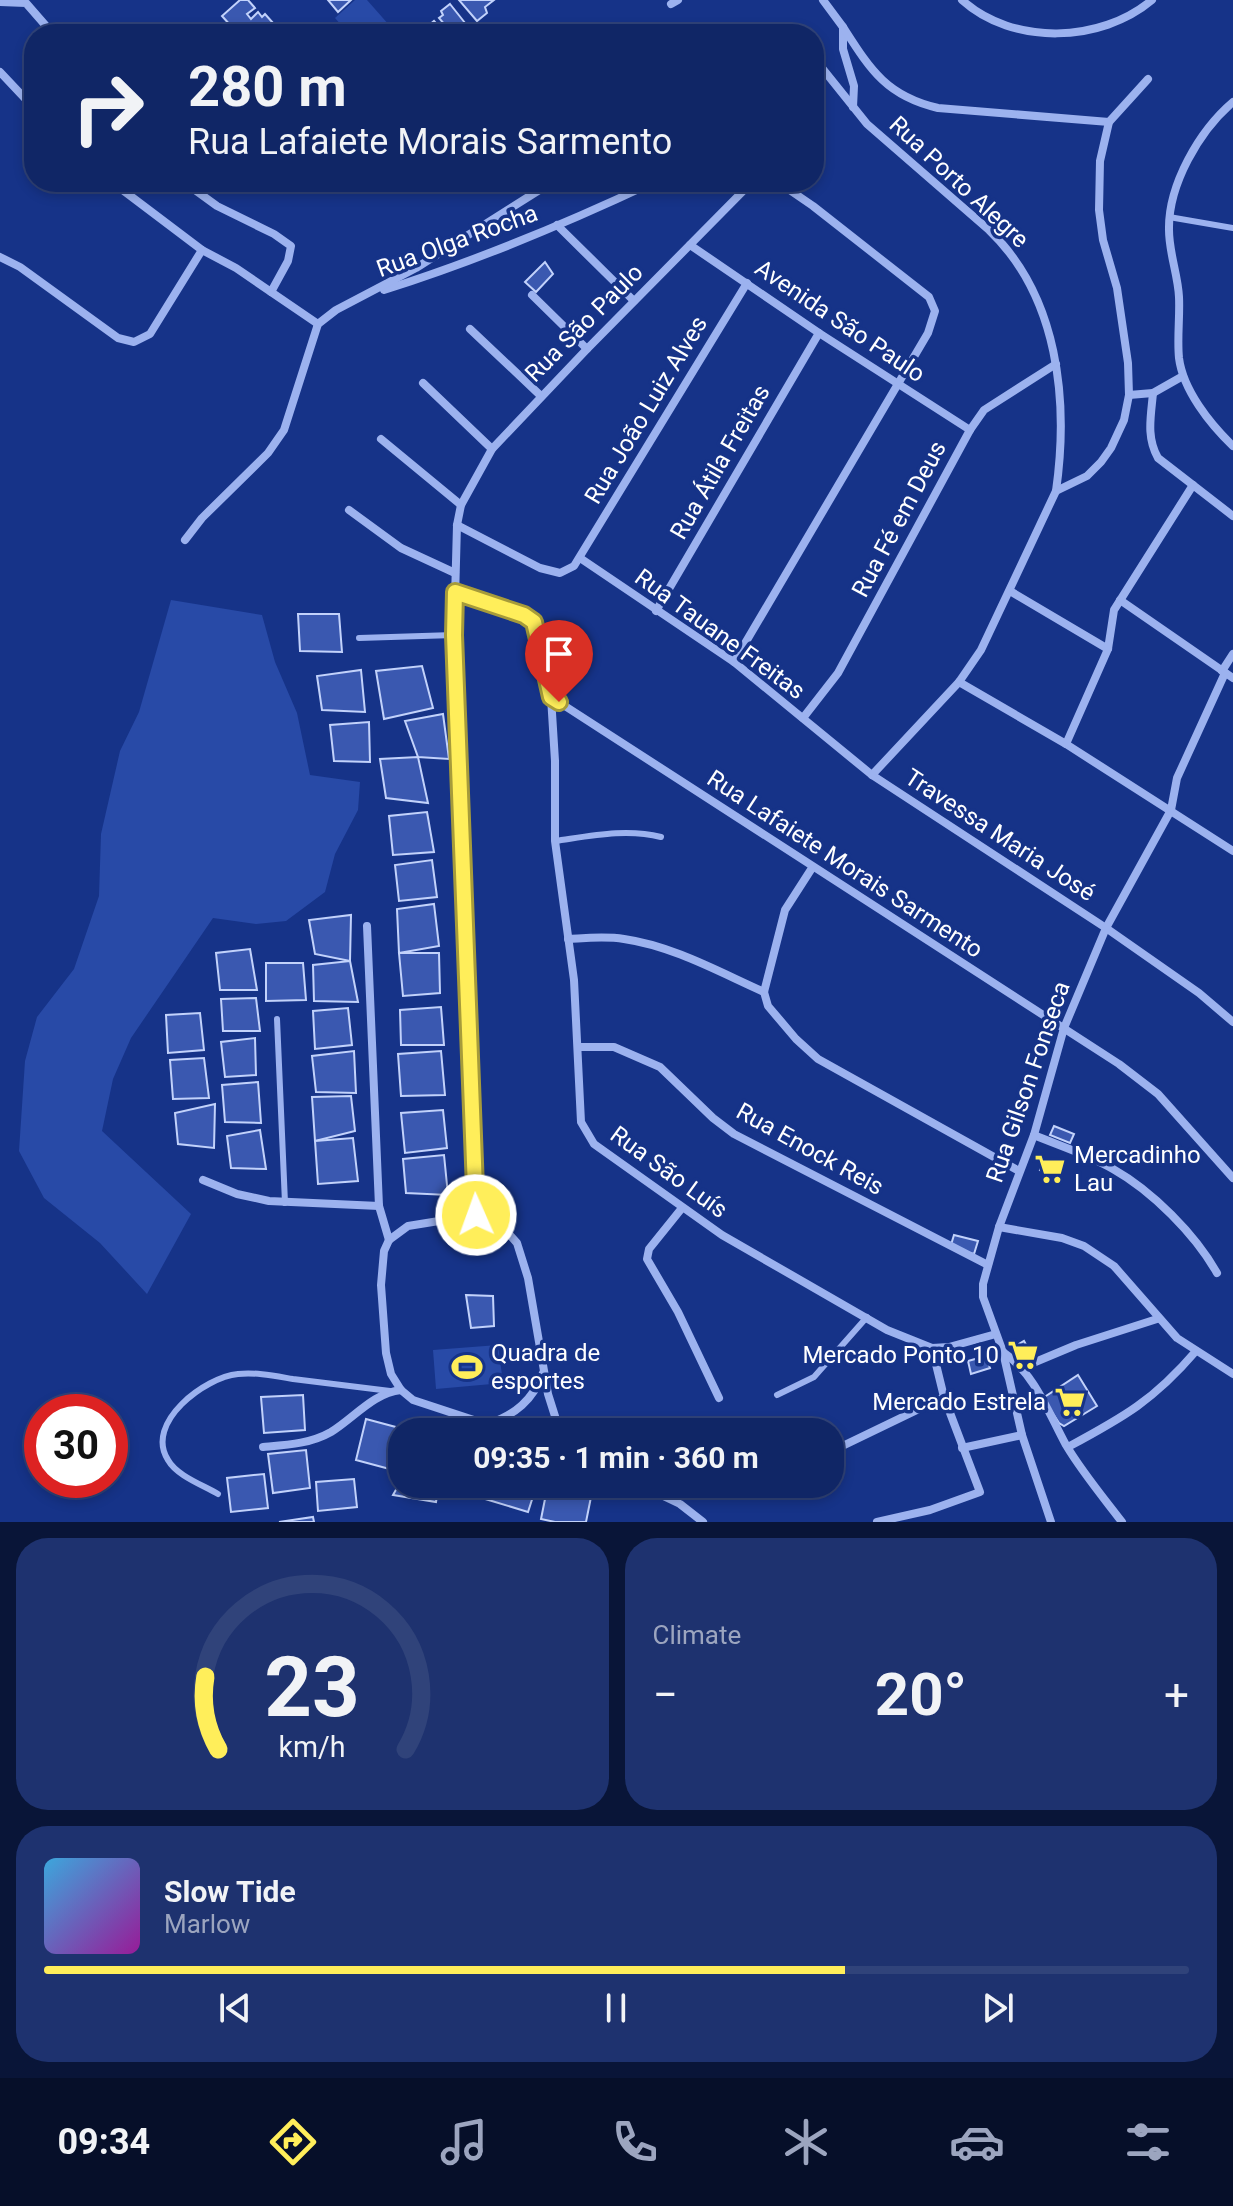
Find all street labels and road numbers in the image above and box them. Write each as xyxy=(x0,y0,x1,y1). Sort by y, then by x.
street label: Rua Porto Alegre xyxy=(884,110,1034,254)
street label: Rua Olga Rocha xyxy=(373,199,541,283)
street label: Avenida São Paulo xyxy=(750,254,930,388)
street label: Rua São Paulo xyxy=(519,258,649,388)
street label: Rua João Luiz Alves xyxy=(579,311,713,509)
street label: Rua Átila Freitas xyxy=(664,380,776,544)
street label: Rua Fé em Deus xyxy=(846,436,952,602)
street label: Rua Tauane Freitas xyxy=(629,563,811,705)
street label: Travessa Maria José xyxy=(900,763,1100,907)
street label: Rua Lafaiete Morais Sarmento xyxy=(702,764,988,964)
street label: Rua Gilson Fonseca xyxy=(980,978,1076,1186)
street label: Rua Enock Reis xyxy=(731,1097,889,1201)
street label: Rua São Luís xyxy=(605,1120,733,1224)

